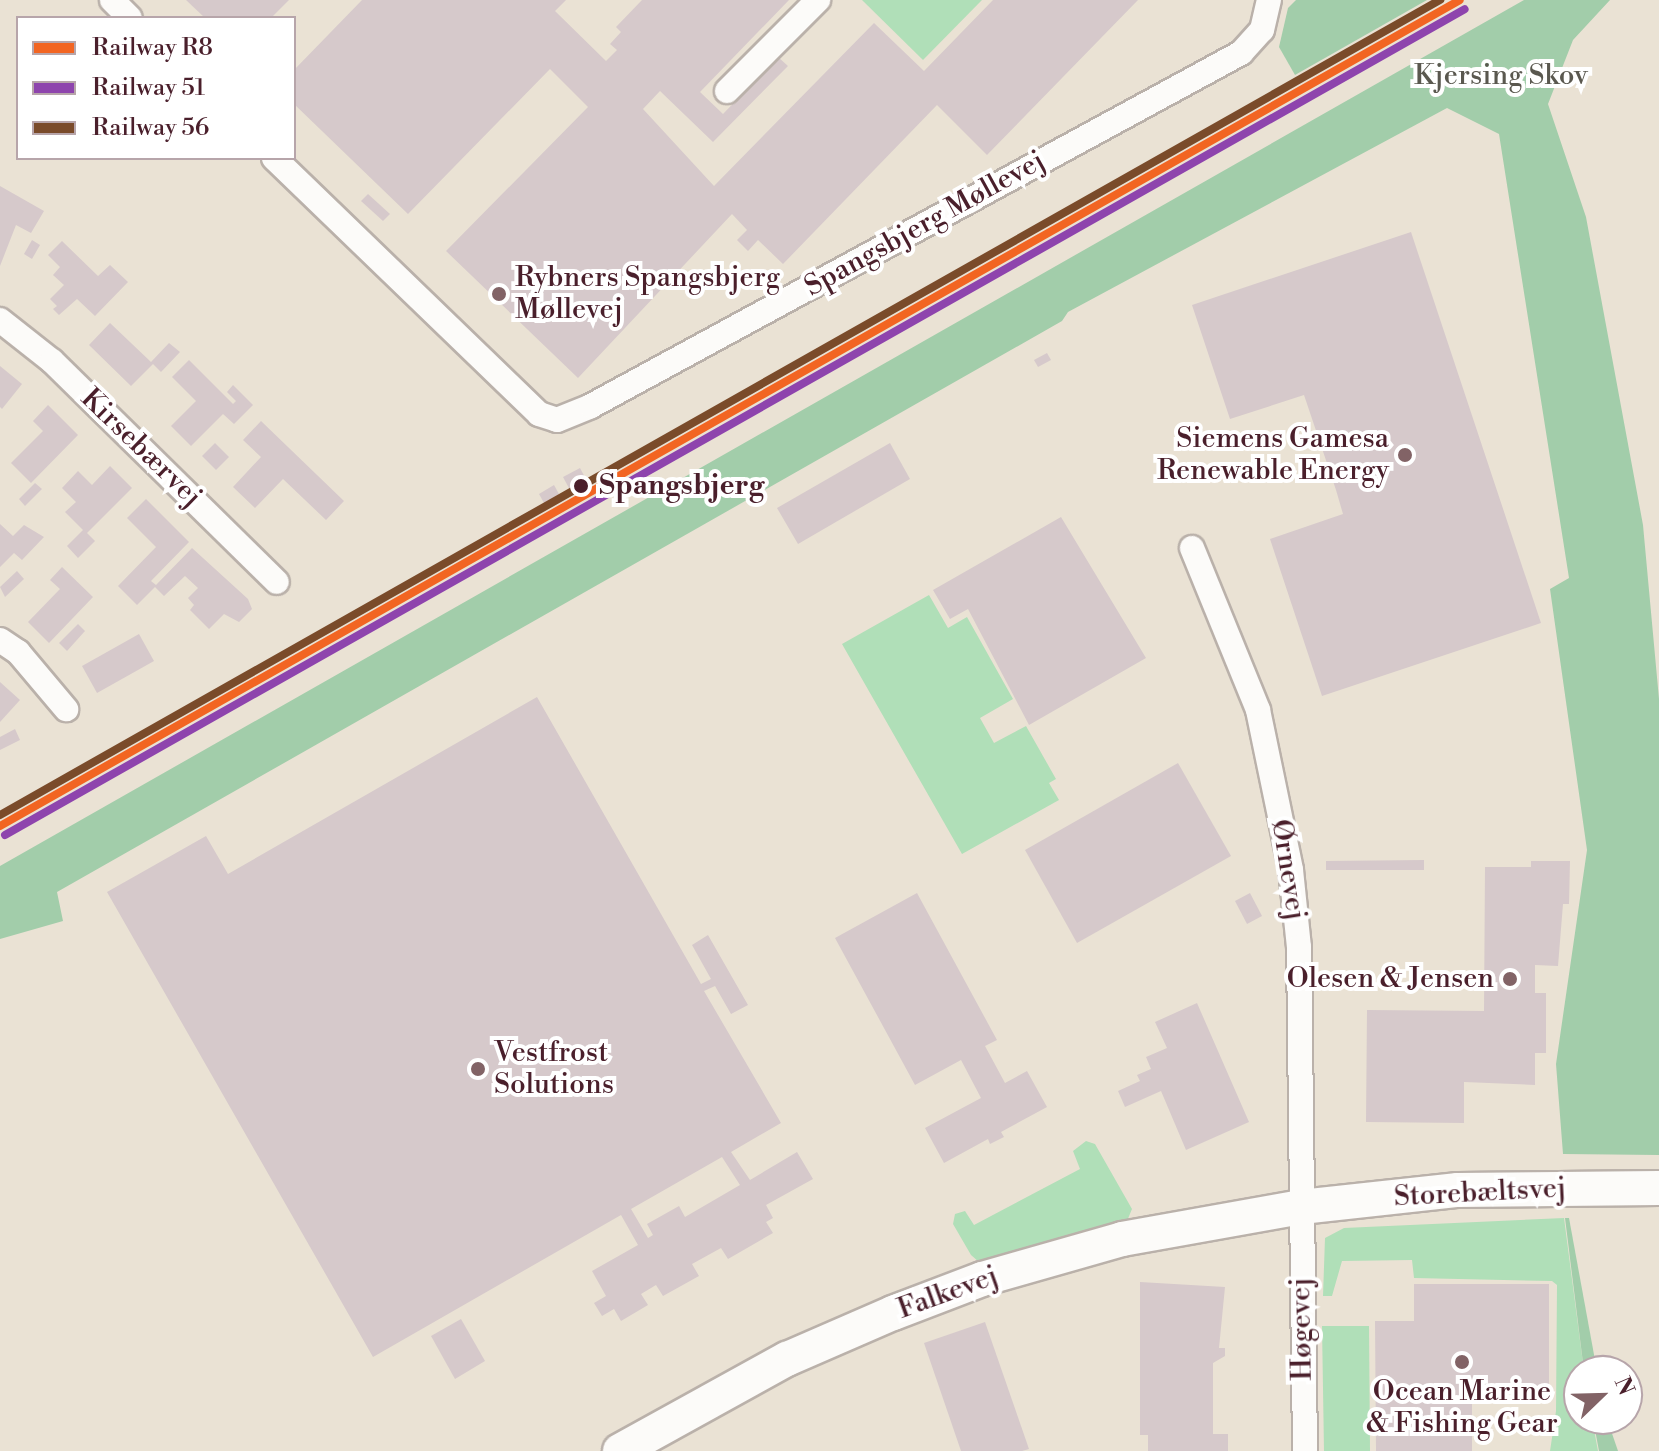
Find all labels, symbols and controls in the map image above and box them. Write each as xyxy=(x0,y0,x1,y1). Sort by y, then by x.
legend xyxy=(16,16,296,160)
text: Railway R8 xyxy=(92,33,213,63)
park label: Kjersing Skov xyxy=(1414,59,1588,93)
text: Railway 51 xyxy=(92,73,205,103)
text: Railway 56 xyxy=(92,113,209,143)
street label: Spangsbjerg Møllevej xyxy=(799,144,1051,304)
place label: Rybners Spangsbjerg Møllevej xyxy=(515,261,780,327)
marker: Rybners Spangsbjerg Møllevej xyxy=(490,285,508,303)
street label: Kirsebærvej xyxy=(73,382,209,514)
place label: Siemens Gamesa Renewable Energy xyxy=(1157,422,1389,488)
marker: Siemens Gamesa Renewable Energy xyxy=(1396,446,1414,464)
place label: Spangsbjerg xyxy=(599,469,764,503)
marker: Spangsbjerg xyxy=(570,475,592,497)
street label: Ørnevej xyxy=(1263,817,1313,923)
place label: Olesen & Jensen xyxy=(1287,962,1494,996)
marker: Olesen & Jensen xyxy=(1501,970,1519,988)
place label: Vestfrost Solutions xyxy=(494,1036,614,1102)
marker: Vestfrost Solutions xyxy=(469,1060,487,1078)
street label: Storebæltsvej xyxy=(1393,1172,1567,1214)
street label: Falkevej xyxy=(893,1259,1003,1327)
street label: Høgevej xyxy=(1284,1277,1320,1381)
marker: Ocean Marine & Fishing Gear xyxy=(1453,1353,1471,1371)
north arrow xyxy=(1563,1355,1643,1435)
text: N xyxy=(1608,1373,1640,1399)
place label: Ocean Marine & Fishing Gear xyxy=(1366,1375,1558,1441)

